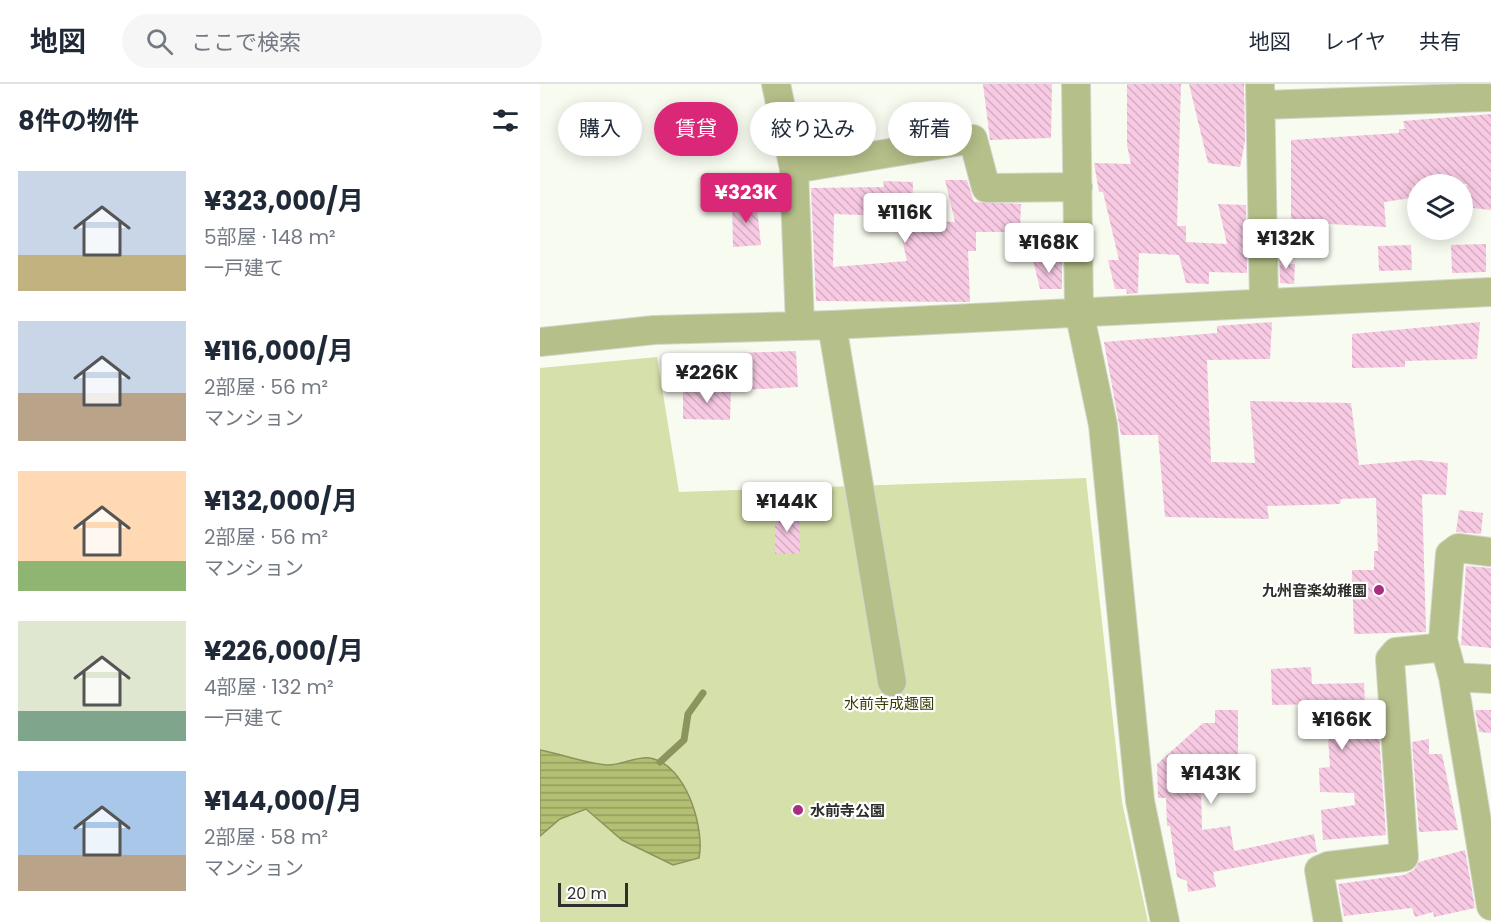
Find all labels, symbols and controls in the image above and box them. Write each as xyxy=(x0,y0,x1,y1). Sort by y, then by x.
search box xyxy=(122,14,542,68)
text: 地図 xyxy=(30,22,86,61)
icon: search xyxy=(143,25,176,58)
text: ここで検索 xyxy=(191,27,301,58)
text: 地図 xyxy=(1249,27,1291,56)
text: レイヤ xyxy=(1324,27,1386,56)
text: 共有 xyxy=(1419,27,1461,56)
chip: 購入 xyxy=(558,102,642,156)
chip: 賃貸 xyxy=(654,102,738,156)
chip: 絞り込み xyxy=(750,102,876,156)
chip: 新着 xyxy=(888,102,972,156)
text: 8件の物件 xyxy=(18,103,139,139)
icon: filters xyxy=(489,104,522,137)
pin: ¥323K xyxy=(704,173,788,224)
map controls xyxy=(1407,174,1473,240)
button: layers xyxy=(1407,174,1473,240)
text: ¥323K xyxy=(715,178,777,206)
text: ¥323,000/月 xyxy=(204,183,364,219)
pin: ¥116K xyxy=(863,193,947,244)
icon: home xyxy=(66,195,138,267)
text: ¥116K xyxy=(877,198,933,226)
pin: ¥132K xyxy=(1244,219,1328,270)
text: 5部屋 · 148 m² xyxy=(204,223,336,251)
pin: ¥168K xyxy=(1007,223,1091,274)
text: ¥132K xyxy=(1257,224,1315,252)
text: ¥168K xyxy=(1019,228,1079,256)
text: 一戸建て xyxy=(204,254,284,282)
text: ¥116,000/月 xyxy=(204,333,354,369)
icon: home xyxy=(66,345,138,417)
pin: ¥226K xyxy=(665,353,749,404)
text: ¥226K xyxy=(676,358,738,386)
text: 2部屋 · 56 m² xyxy=(204,373,328,401)
text: マンション xyxy=(204,404,304,432)
pin: ¥144K xyxy=(745,482,829,533)
text: ¥132,000/月 xyxy=(204,483,358,519)
text: ¥144K xyxy=(756,487,818,515)
icon: home xyxy=(66,495,138,567)
text: 2部屋 · 56 m² xyxy=(204,523,328,551)
text: マンション xyxy=(204,554,304,582)
place label: 九州音楽幼稚園 xyxy=(1262,580,1367,601)
marker: 九州音楽幼稚園 xyxy=(1372,583,1386,597)
text: ¥226,000/月 xyxy=(204,633,364,669)
icon: home xyxy=(66,645,138,717)
text: 4部屋 · 132 m² xyxy=(204,673,334,701)
park label: 水前寺成趣園 xyxy=(844,693,934,714)
pin: ¥166K xyxy=(1300,700,1384,751)
text: 一戸建て xyxy=(204,704,284,732)
text: ¥166K xyxy=(1312,705,1372,733)
pin: ¥143K xyxy=(1169,754,1253,805)
text: ¥143K xyxy=(1181,759,1241,787)
text: ¥144,000/月 xyxy=(204,783,363,819)
icon: home xyxy=(66,795,138,867)
place label: 水前寺公園 xyxy=(810,800,885,821)
marker: 水前寺公園 xyxy=(791,803,805,817)
text: 2部屋 · 58 m² xyxy=(204,823,328,851)
text: マンション xyxy=(204,854,304,882)
scale bar xyxy=(558,880,628,908)
text: 20 m xyxy=(567,882,607,905)

